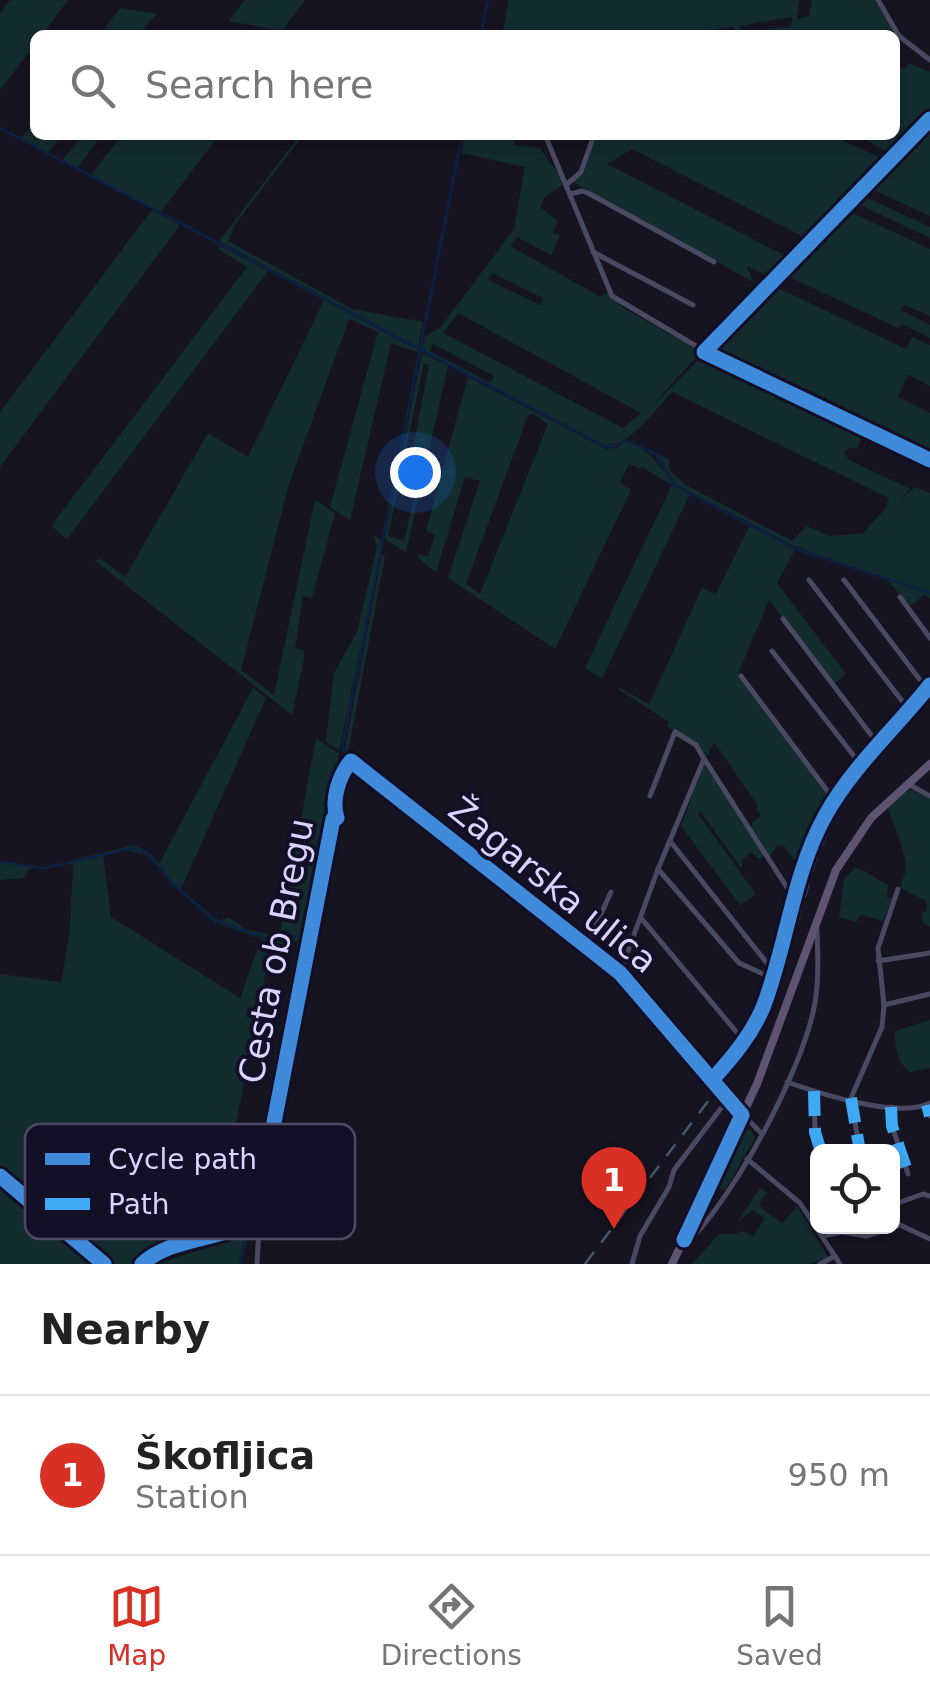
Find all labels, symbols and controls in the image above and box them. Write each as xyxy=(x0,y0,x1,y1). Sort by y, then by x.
search box xyxy=(30,30,900,140)
icon: search xyxy=(65,58,120,113)
text: Search here xyxy=(145,63,373,107)
your location xyxy=(390,447,441,498)
street label: Žagarska ulica xyxy=(441,788,666,981)
street label: Cesta ob Bregu xyxy=(231,815,321,1087)
legend xyxy=(25,1124,355,1239)
text: Cycle path xyxy=(108,1143,257,1176)
map controls xyxy=(810,1144,900,1234)
button: locate xyxy=(810,1144,900,1234)
pin: 1 xyxy=(582,1146,646,1229)
text: Path xyxy=(108,1188,170,1221)
text: Nearby xyxy=(40,1305,210,1354)
text: Škofljica xyxy=(135,1434,315,1478)
text: 1 xyxy=(61,1456,84,1494)
text: 950 m xyxy=(788,1456,890,1494)
text: Station xyxy=(135,1478,249,1516)
tab: Map xyxy=(107,1579,166,1672)
tab: Directions xyxy=(381,1579,522,1672)
tab: Saved xyxy=(736,1579,823,1672)

